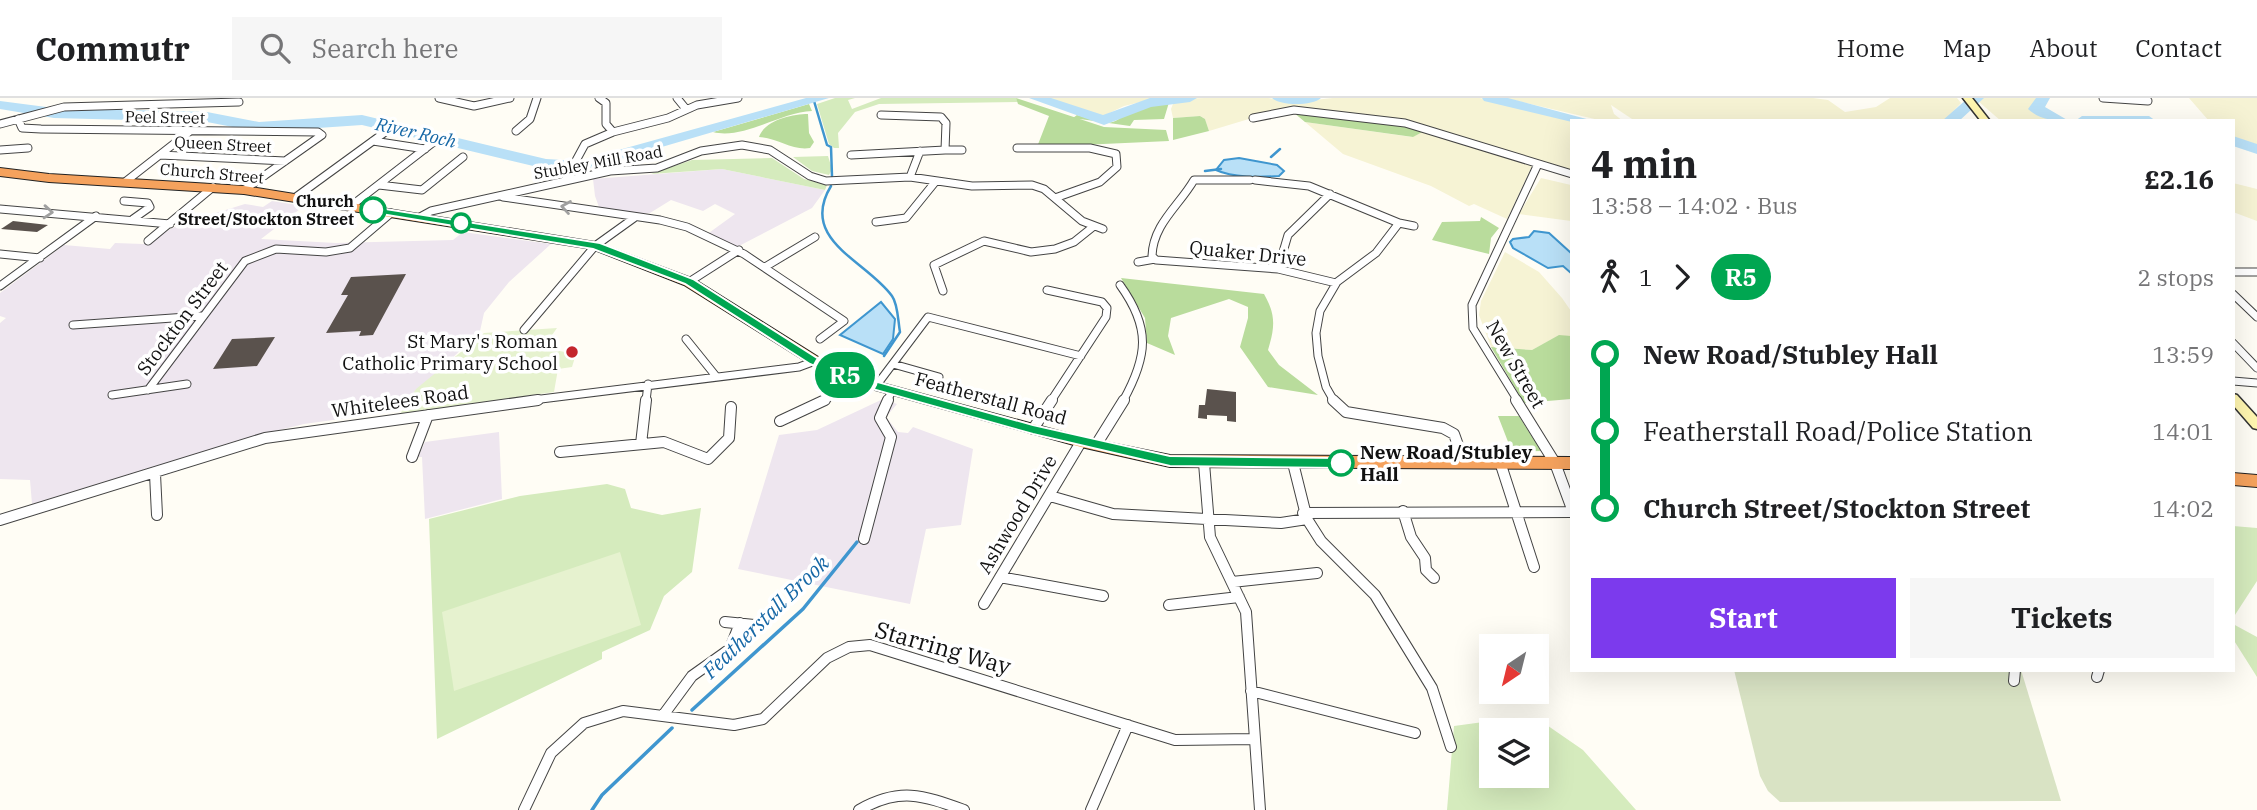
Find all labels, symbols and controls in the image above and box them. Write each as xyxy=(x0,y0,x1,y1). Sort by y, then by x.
search box xyxy=(232,17,722,80)
text: Commutr xyxy=(35,27,190,70)
icon: search xyxy=(256,29,294,67)
text: Search here xyxy=(312,31,458,65)
text: Home xyxy=(1837,32,1905,64)
text: Map xyxy=(1943,32,1991,64)
text: About xyxy=(2029,32,2097,64)
text: Contact xyxy=(2135,32,2222,64)
street label: Peel Street xyxy=(125,106,206,128)
water label: River Roch xyxy=(373,112,459,153)
street label: Queen Street xyxy=(174,131,272,157)
text: 4 min xyxy=(1591,139,1697,188)
street label: Stubley Mill Road xyxy=(532,141,664,183)
street label: Church Street xyxy=(159,158,265,188)
text: £2.16 xyxy=(2144,162,2214,196)
text: 13:58 – 14:02 · Bus xyxy=(1591,190,1798,220)
place label: Church Street/Stockton Street xyxy=(178,191,354,229)
marker: Church Street/Stockton Street xyxy=(360,197,386,223)
one-way arrow xyxy=(560,200,572,215)
one-way arrow xyxy=(43,204,54,219)
unlabelled marker xyxy=(451,213,471,233)
street label: Quaker Drive xyxy=(1188,235,1308,271)
street label: Stockton Street xyxy=(131,256,233,380)
icon: walk xyxy=(1591,258,1629,296)
icon: forward xyxy=(1663,258,1701,296)
text: R5 xyxy=(1725,261,1757,293)
text: 1 xyxy=(1639,262,1653,292)
text: 2 stops xyxy=(2137,262,2214,292)
street label: New Street xyxy=(1481,316,1551,412)
place label: St Mary's Roman Catholic Primary School xyxy=(342,329,558,375)
text: New Road/Stubley Hall xyxy=(1643,337,1938,371)
text: 13:59 xyxy=(2152,339,2214,369)
marker: St Mary's Roman Catholic Primary School xyxy=(564,344,580,360)
line badge: R5 xyxy=(814,352,876,398)
text: R5 xyxy=(829,359,861,391)
street label: Featherstall Road xyxy=(912,366,1070,430)
street label: Whitelees Road xyxy=(330,380,470,422)
text: Featherstall Road/Police Station xyxy=(1643,414,2033,448)
text: 14:01 xyxy=(2152,416,2214,446)
place label: New Road/Stubley Hall xyxy=(1360,440,1533,486)
street label: Ashwood Drive xyxy=(972,450,1062,578)
marker: New Road/Stubley Hall xyxy=(1328,450,1354,476)
text: Church Street/Stockton Street xyxy=(1643,491,2030,525)
text: 14:02 xyxy=(2152,493,2214,523)
water label: Featherstall Brook xyxy=(695,548,835,685)
button: Start xyxy=(1591,578,1896,658)
button: Tickets xyxy=(1910,578,2214,658)
street label: Starring Way xyxy=(872,613,1015,681)
north arrow xyxy=(1479,634,1549,704)
map controls xyxy=(1479,634,1549,788)
button: layers xyxy=(1479,718,1549,788)

